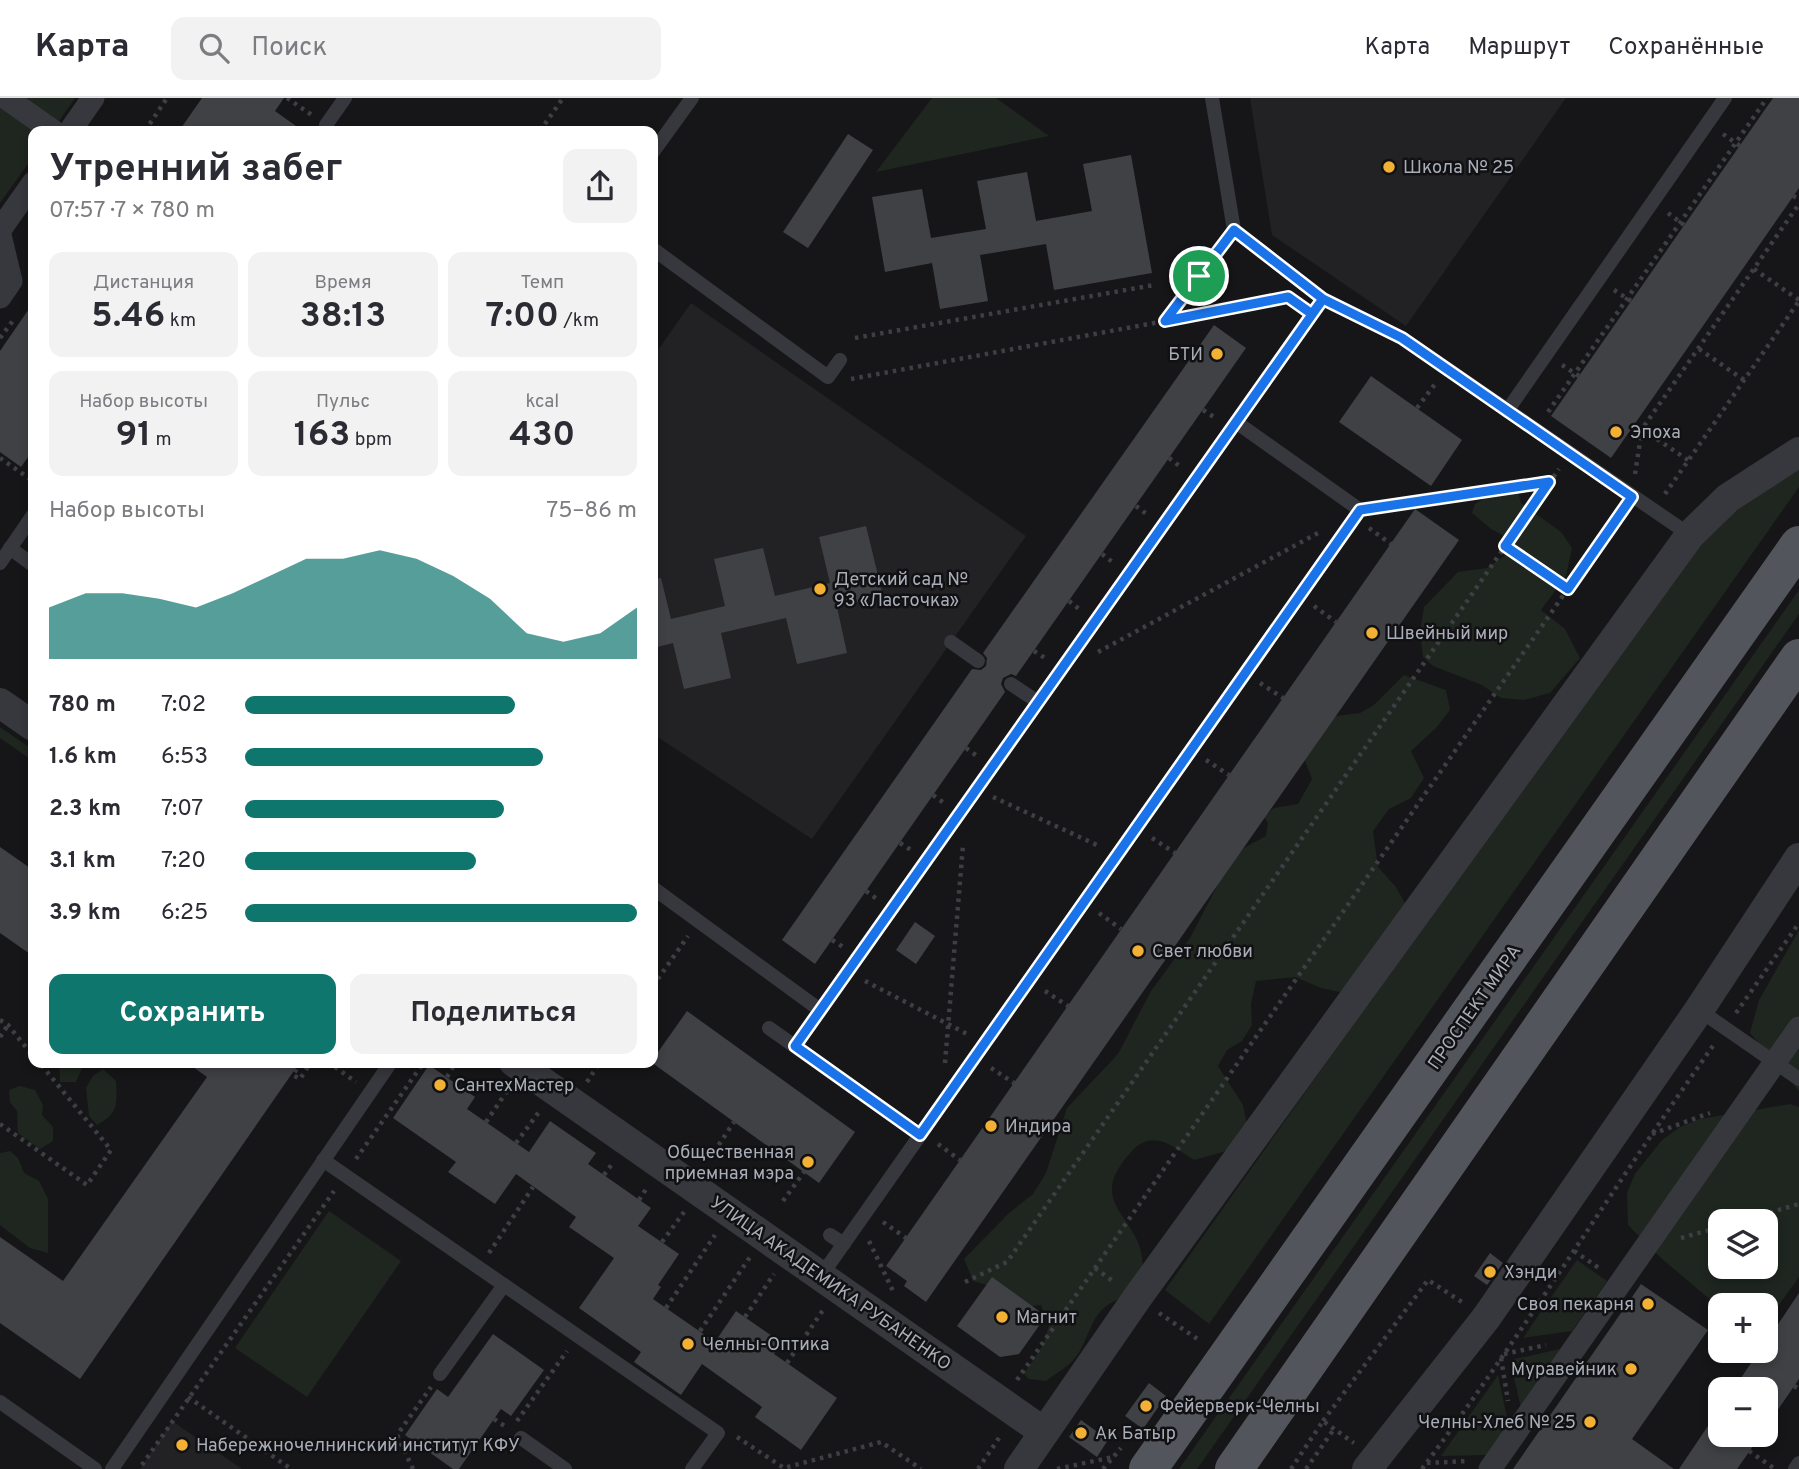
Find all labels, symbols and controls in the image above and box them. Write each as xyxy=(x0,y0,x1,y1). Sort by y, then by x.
search box xyxy=(171,17,661,80)
text: Карта xyxy=(35,27,129,69)
icon: search xyxy=(195,29,233,67)
text: Поиск xyxy=(251,32,327,65)
text: Карта xyxy=(1364,33,1430,63)
text: Маршрут xyxy=(1468,33,1570,63)
text: Сохранённые xyxy=(1608,33,1764,63)
text: Утренний забег xyxy=(49,146,343,195)
button: share xyxy=(563,149,637,223)
place label: Школа № 25 xyxy=(1403,157,1514,180)
marker: Школа № 25 xyxy=(1381,159,1397,175)
text: 07:57 · 7 × 780 m xyxy=(49,197,215,226)
pin xyxy=(1169,246,1229,306)
icon: arrive xyxy=(1180,257,1218,295)
text: Дистанция xyxy=(93,271,194,295)
text: Время xyxy=(314,271,372,295)
text: Темп xyxy=(520,271,564,295)
text: 5.46 xyxy=(91,295,165,339)
text: 38:13 xyxy=(300,295,386,339)
text: 7:00 xyxy=(486,295,559,339)
text: km xyxy=(165,309,196,333)
text: /km xyxy=(559,309,599,333)
place label: БТИ xyxy=(1168,344,1203,367)
marker: БТИ xyxy=(1209,346,1225,362)
text: Набор высоты xyxy=(79,390,208,414)
text: Пульс xyxy=(316,390,370,414)
text: kcal xyxy=(525,390,559,414)
text: 91 xyxy=(116,414,151,458)
text: 163 xyxy=(294,414,350,458)
text: 430 xyxy=(509,414,575,458)
place label: Эпоха xyxy=(1630,422,1681,445)
marker: Эпоха xyxy=(1608,424,1624,440)
text: m xyxy=(151,428,172,452)
text: bpm xyxy=(350,428,392,452)
text: Набор высоты xyxy=(49,497,205,526)
text: 75–86 m xyxy=(546,497,637,526)
place label: Детский сад № 93 «Ласточка» xyxy=(834,569,968,613)
marker: Детский сад № 93 «Ласточка» xyxy=(812,581,828,597)
place label: Швейный мир xyxy=(1386,623,1508,646)
marker: Швейный мир xyxy=(1364,625,1380,641)
text: 780 m xyxy=(49,691,116,720)
text: 7:02 xyxy=(161,691,206,720)
text: 1.6 km xyxy=(49,743,117,772)
text: 6:53 xyxy=(161,743,208,772)
text: 2.3 km xyxy=(49,795,121,824)
text: 7:07 xyxy=(161,795,203,824)
text: 3.1 km xyxy=(49,847,116,876)
text: 7:20 xyxy=(161,847,206,876)
text: 3.9 km xyxy=(49,899,121,928)
text: 6:25 xyxy=(161,899,208,928)
place label: Свет любви xyxy=(1152,941,1253,964)
street label: ПРОСПЕКТ МИРА xyxy=(1424,941,1527,1075)
marker: Свет любви xyxy=(1130,943,1146,959)
button: Сохранить xyxy=(49,974,336,1054)
button: Поделиться xyxy=(350,974,637,1054)
place label: СантехМастер xyxy=(454,1075,574,1098)
marker: СантехМастер xyxy=(432,1077,448,1093)
place label: Индира xyxy=(1005,1116,1071,1139)
marker: Индира xyxy=(983,1118,999,1134)
place label: Общественная приемная мэра xyxy=(665,1142,794,1186)
marker: Общественная приемная мэра xyxy=(800,1154,816,1170)
street label: УЛИЦА АКАДЕМИКА РУБАНЕНКО xyxy=(705,1192,955,1376)
map controls xyxy=(1708,1209,1778,1447)
button: layers xyxy=(1708,1209,1778,1279)
place label: Хэнди xyxy=(1504,1262,1557,1285)
marker: Хэнди xyxy=(1482,1264,1498,1280)
button: + xyxy=(1708,1293,1778,1363)
place label: Своя пекарня xyxy=(1517,1294,1634,1317)
marker: Своя пекарня xyxy=(1640,1296,1656,1312)
place label: Магнит xyxy=(1016,1307,1077,1330)
marker: Магнит xyxy=(994,1309,1010,1325)
place label: Челны-Оптика xyxy=(702,1334,830,1357)
marker: Челны-Оптика xyxy=(680,1336,696,1352)
place label: Муравейник xyxy=(1511,1359,1617,1382)
marker: Муравейник xyxy=(1623,1361,1639,1377)
button: − xyxy=(1708,1377,1778,1447)
place label: Фейерверк-Челны xyxy=(1160,1396,1320,1419)
marker: Фейерверк-Челны xyxy=(1138,1398,1154,1414)
place label: Челны-Хлеб № 25 xyxy=(1418,1412,1576,1435)
marker: Челны-Хлеб № 25 xyxy=(1582,1414,1598,1430)
place label: Ак Батыр xyxy=(1095,1423,1176,1446)
marker: Ак Батыр xyxy=(1073,1425,1089,1441)
place label: Набережночелнинский институт КФУ xyxy=(196,1435,520,1458)
marker: Набережночелнинский институт КФУ xyxy=(174,1437,190,1453)

